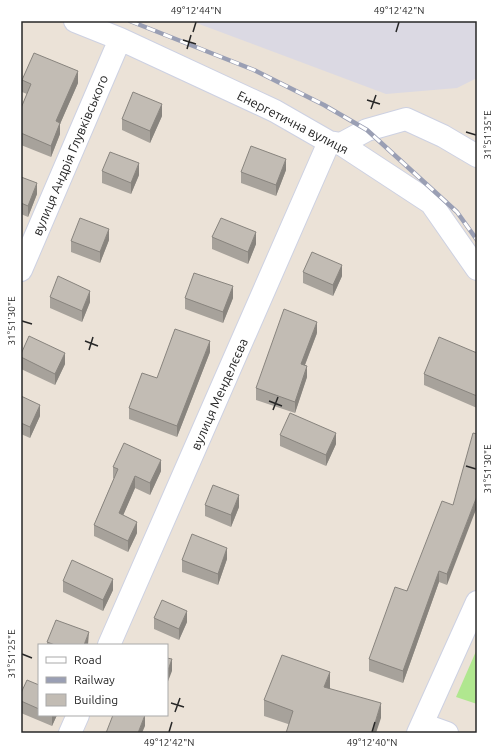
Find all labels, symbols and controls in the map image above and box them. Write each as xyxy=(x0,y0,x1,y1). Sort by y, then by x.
text: 49°12'44"N xyxy=(171,5,221,16)
text: 49°12'42"N xyxy=(374,5,424,16)
street label: вулиця Андрія Глувківського xyxy=(30,72,110,238)
street label: Енергетична вулиця xyxy=(235,88,351,156)
text: 31°51'35"E xyxy=(482,110,493,160)
text: 31°51'30"E xyxy=(6,296,17,346)
street label: вулиця Менделєєва xyxy=(188,336,250,452)
text: 31°51'30"E xyxy=(482,444,493,494)
text: 31°51'25"E xyxy=(6,629,17,679)
legend xyxy=(38,644,168,716)
text: Road xyxy=(74,653,102,666)
text: Railway xyxy=(74,673,115,686)
text: Building xyxy=(74,693,118,706)
text: 49°12'42"N xyxy=(144,737,194,748)
text: 49°12'40"N xyxy=(347,737,397,748)

